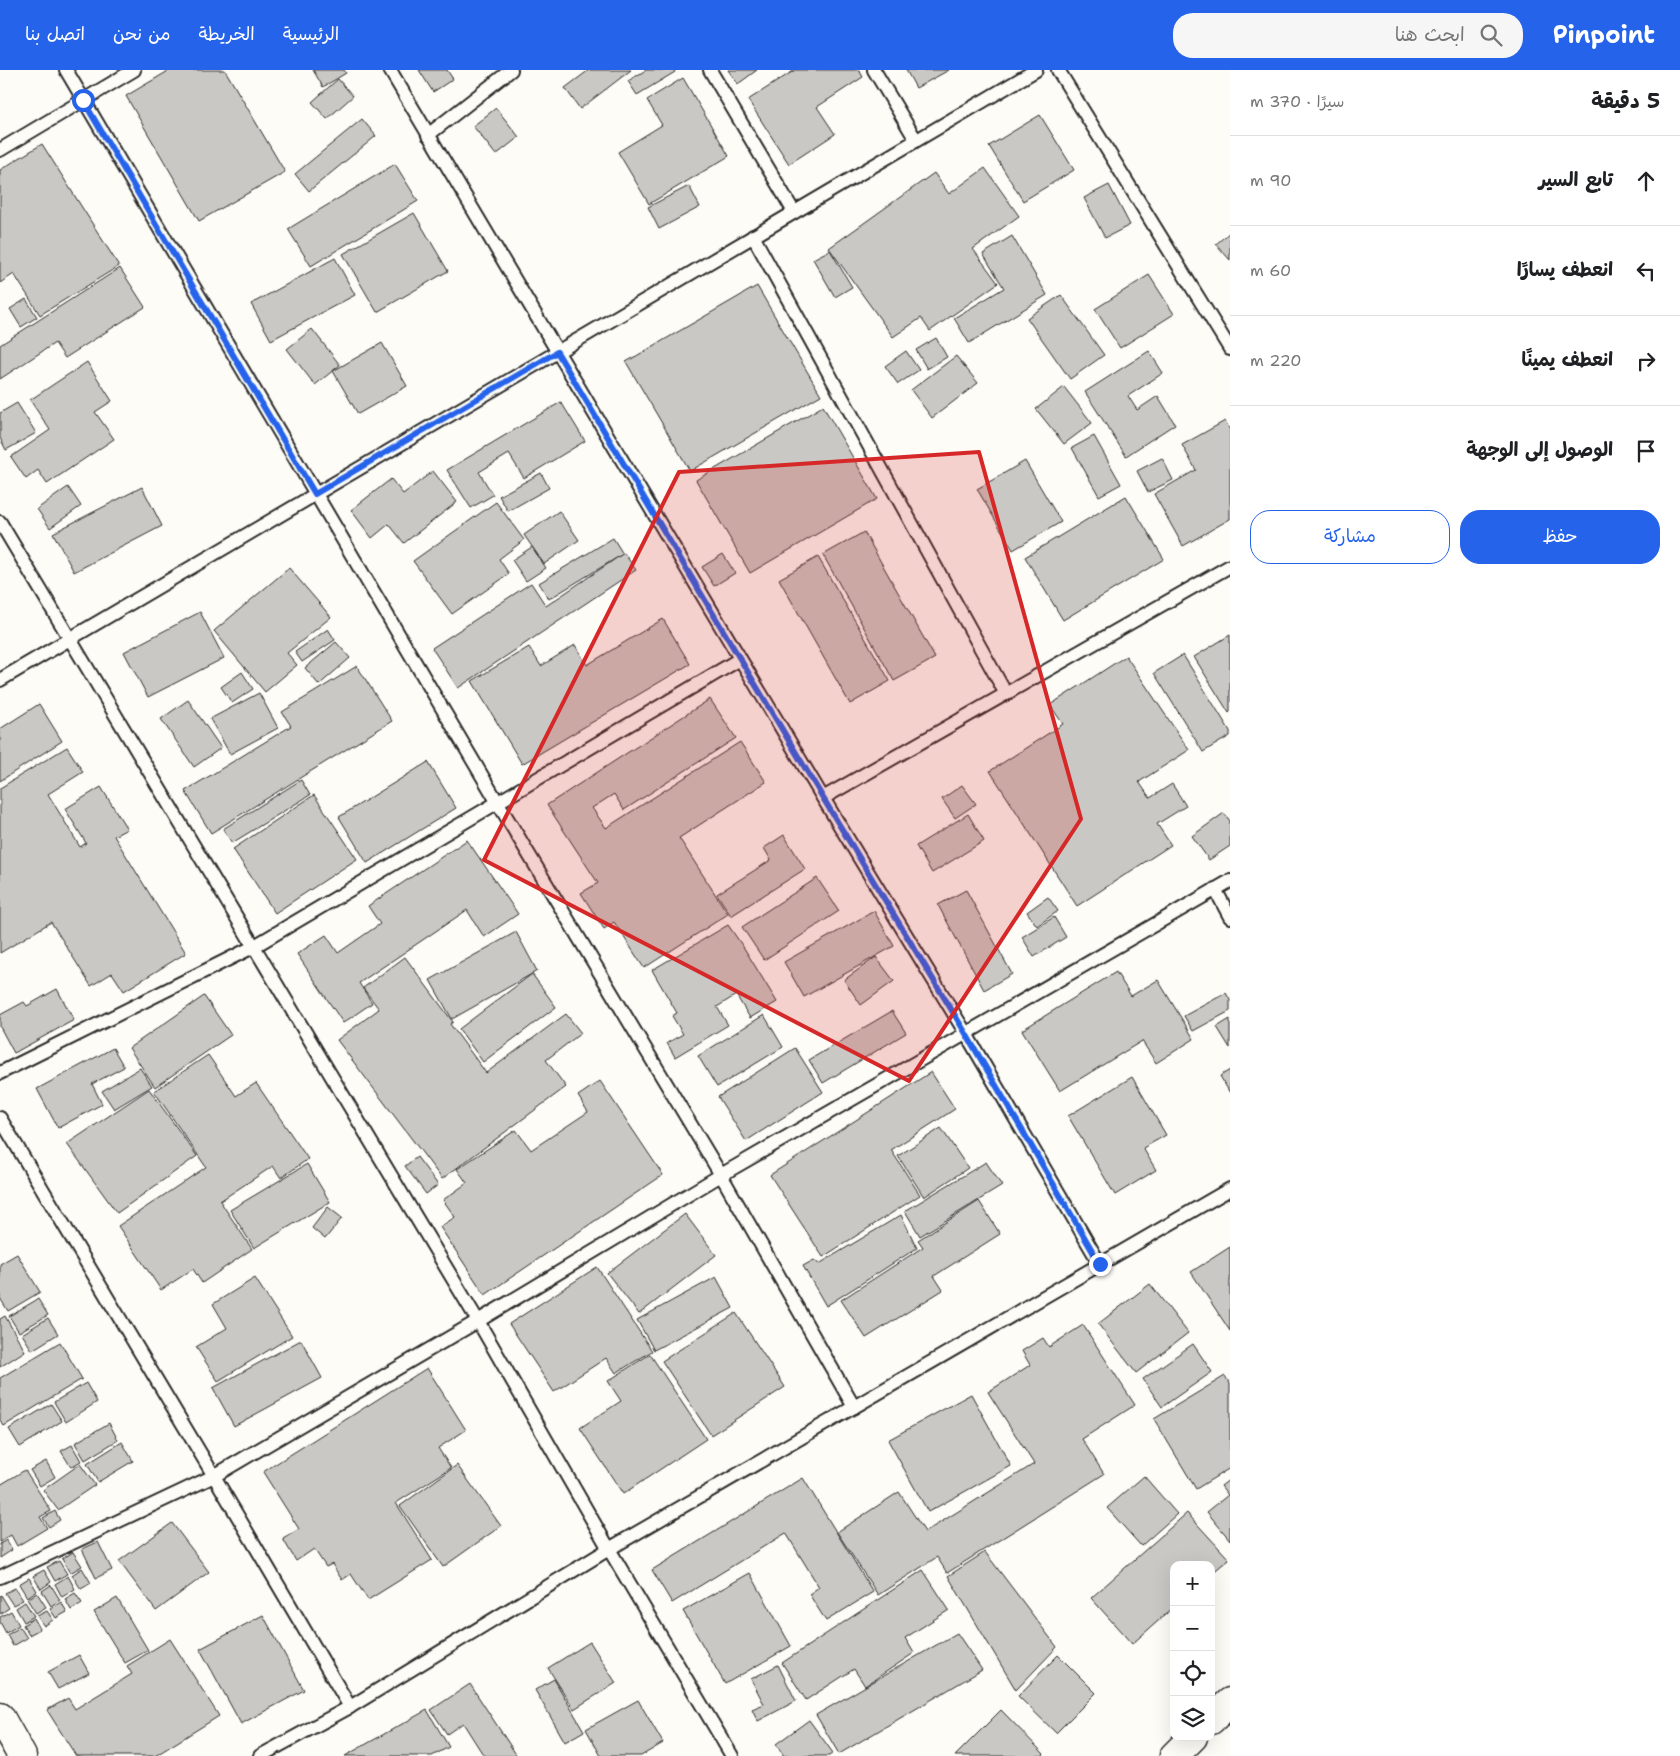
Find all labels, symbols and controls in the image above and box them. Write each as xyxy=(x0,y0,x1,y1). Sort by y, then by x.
search box xyxy=(1173,13,1523,58)
text: Pinpoint xyxy=(1553,19,1655,51)
icon: search xyxy=(1477,21,1505,49)
text: اتصل بنا xyxy=(25,22,85,46)
text: من نحن xyxy=(113,22,171,46)
text: الخريطة xyxy=(199,22,255,46)
text: الرئيسية xyxy=(283,22,339,46)
text: ابحث هنا xyxy=(1395,22,1465,47)
text: 5 دقيقة xyxy=(1591,87,1660,115)
route start xyxy=(72,89,95,112)
text: سيرًا · 370 m xyxy=(1250,91,1344,112)
text: تابع السير xyxy=(1539,167,1613,192)
icon: ahead xyxy=(1632,167,1660,195)
text: 90 m xyxy=(1250,170,1291,191)
text: انعطف يسارًا xyxy=(1517,257,1613,282)
icon: left xyxy=(1632,257,1660,285)
text: 60 m xyxy=(1250,260,1291,281)
text: انعطف يمينًا xyxy=(1522,347,1613,372)
icon: right xyxy=(1632,347,1660,375)
text: 220 m xyxy=(1250,350,1302,371)
text: الوصول إلى الوجهة xyxy=(1466,437,1613,462)
icon: arrive xyxy=(1632,437,1660,465)
button: مشاركة xyxy=(1250,510,1450,564)
button: حفظ xyxy=(1460,510,1660,564)
route end xyxy=(1089,1253,1112,1276)
map controls xyxy=(1170,1561,1215,1741)
button: + xyxy=(1170,1561,1215,1606)
button: − xyxy=(1170,1606,1215,1651)
button: locate xyxy=(1170,1651,1215,1696)
button: layers xyxy=(1170,1696,1215,1741)

